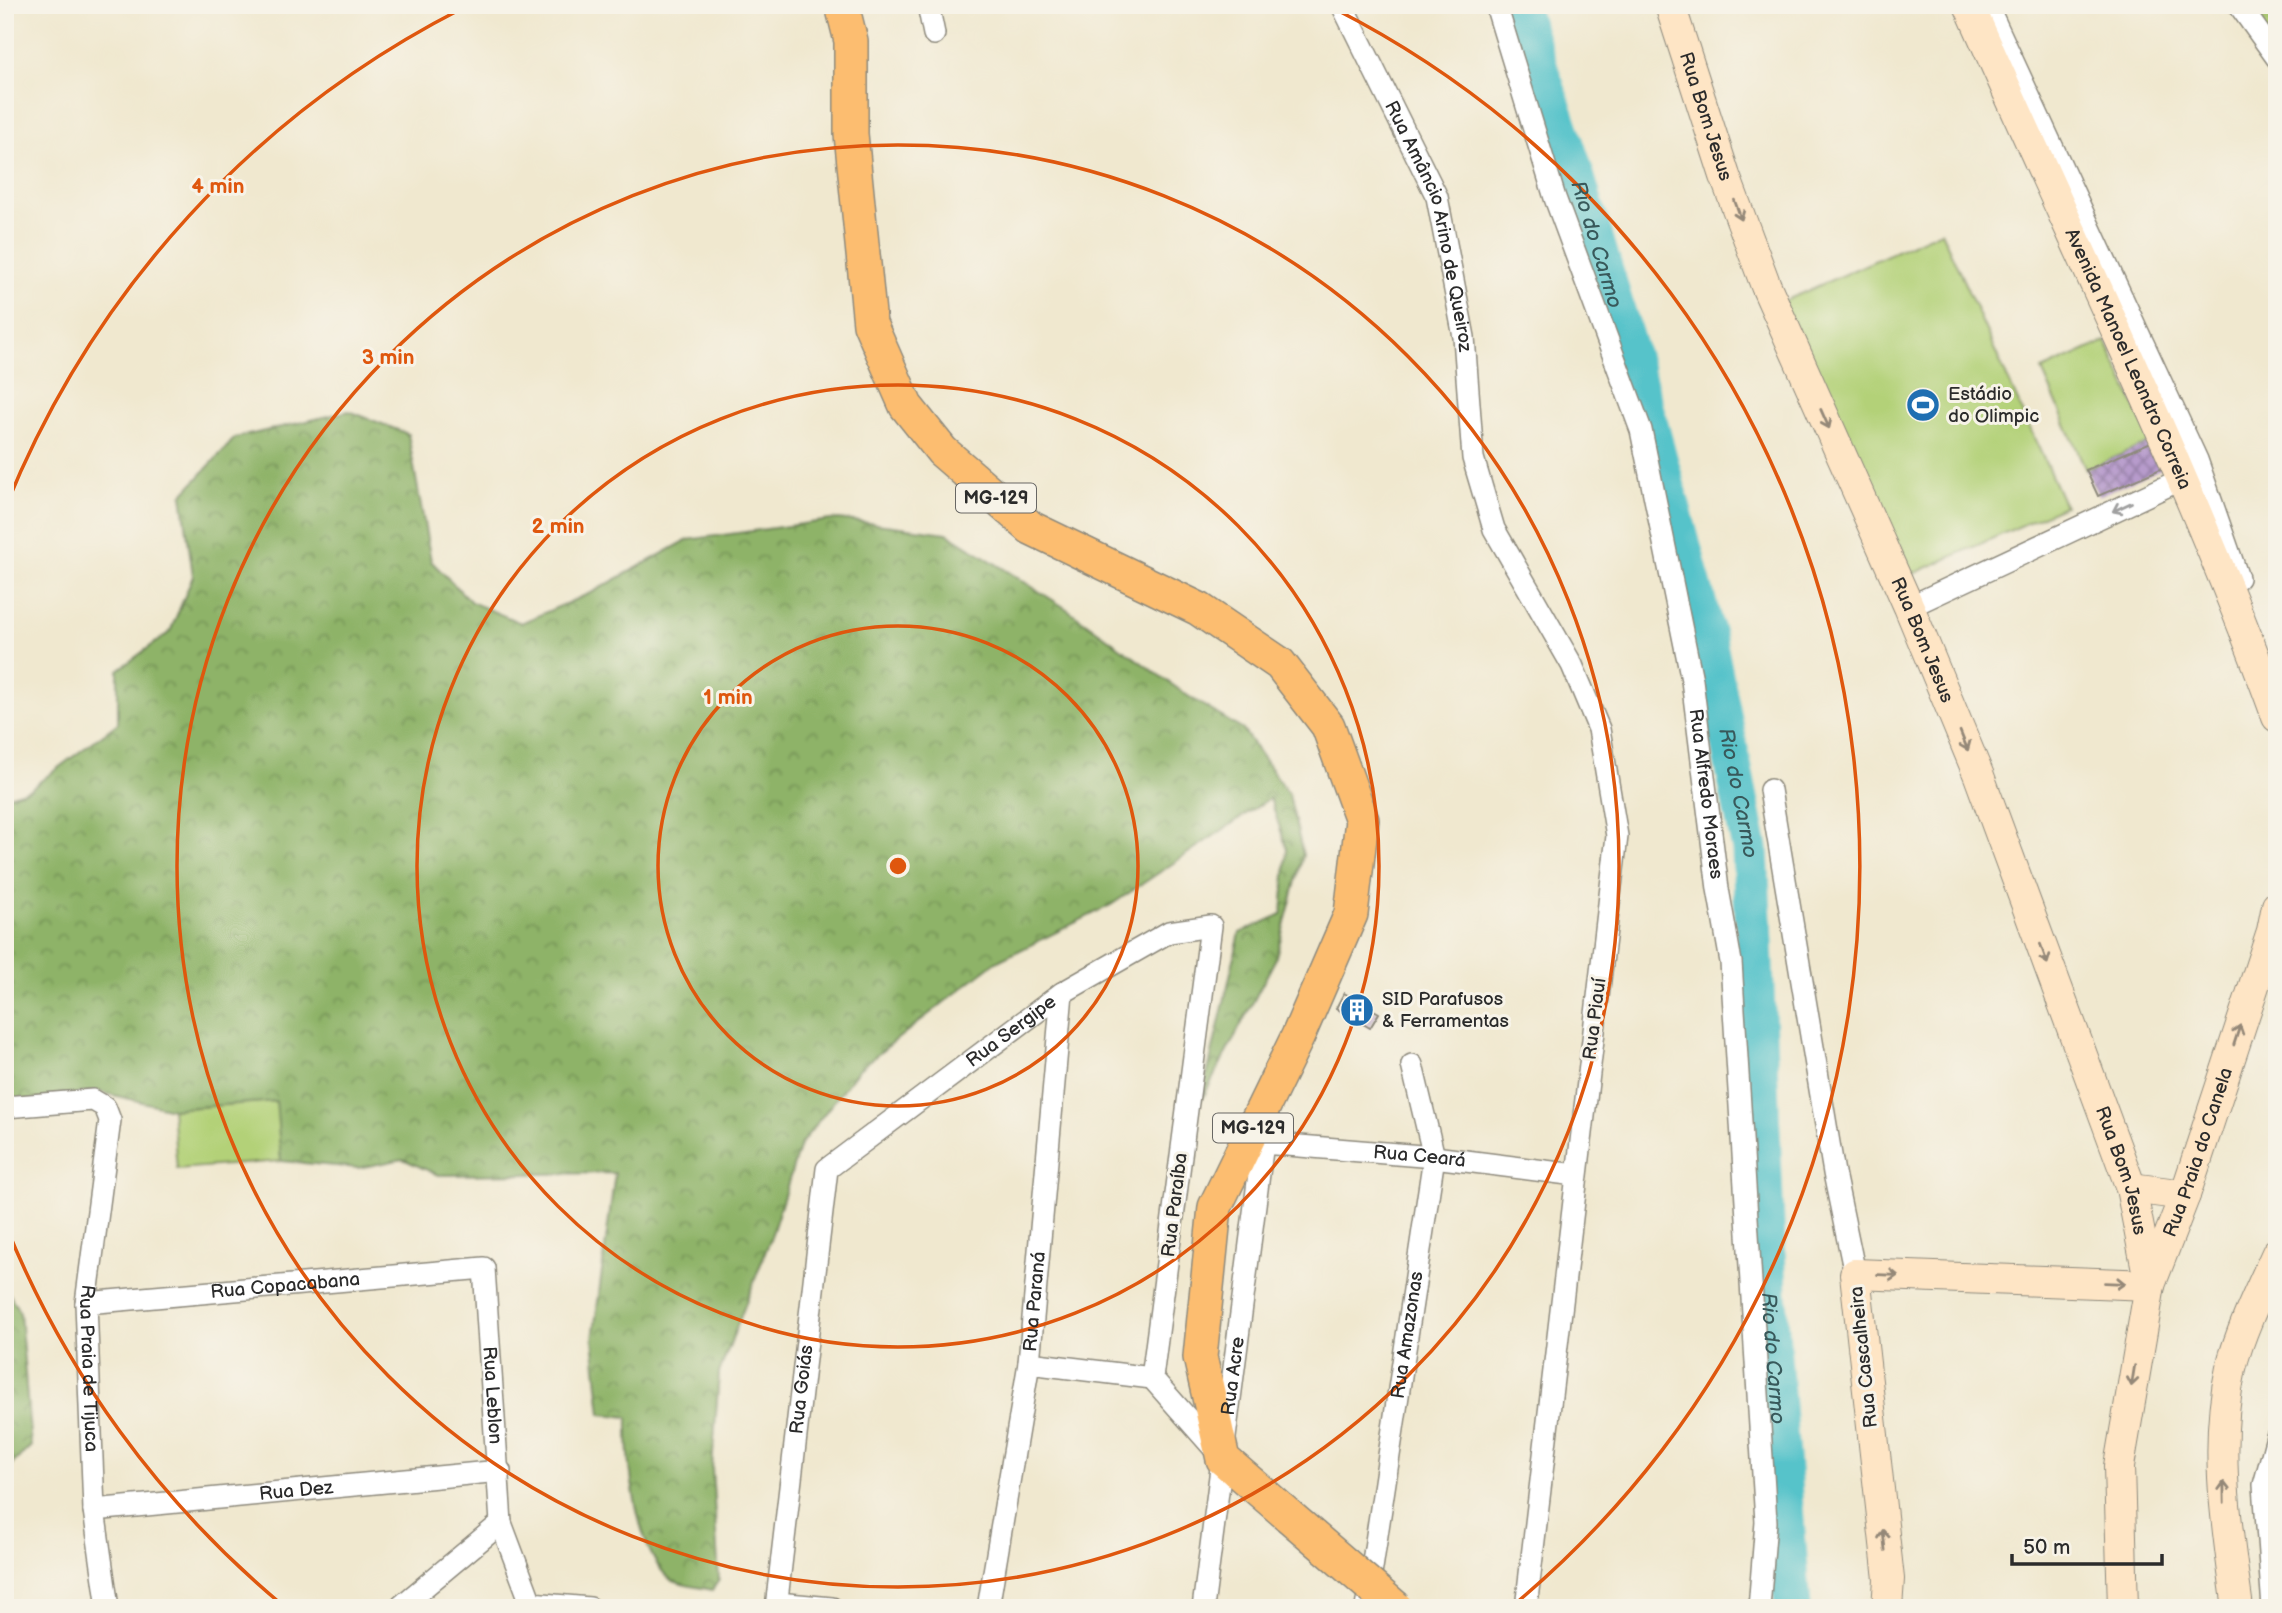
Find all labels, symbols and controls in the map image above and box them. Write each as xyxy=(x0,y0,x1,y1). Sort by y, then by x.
street label: Rua Bom Jesus xyxy=(1674,49,1737,184)
street label: Rua Amâncio Arino de Queiroz xyxy=(1380,97,1477,354)
text: 4 min xyxy=(192,174,244,199)
water label: Rio do Carmo xyxy=(1566,178,1628,311)
one-way arrow xyxy=(1732,198,1745,220)
street label: Avenida Manoel Leandro Correia xyxy=(2060,225,2196,493)
text: 3 min xyxy=(362,345,414,370)
place label: Estádio do Olimpic xyxy=(1948,383,2039,428)
sports icon: Estádio do Olimpic xyxy=(1904,386,1942,424)
one-way arrow xyxy=(1819,408,1832,430)
road number: MG-129 xyxy=(956,484,1036,512)
one-way arrow xyxy=(2112,501,2133,514)
text: 2 min xyxy=(531,514,585,539)
street label: Rua Bom Jesus xyxy=(1886,574,1959,706)
text: 1 min xyxy=(703,685,753,710)
street label: Rua Alfredo Moraes xyxy=(1684,707,1728,880)
water label: Rio do Carmo xyxy=(1713,726,1763,858)
one-way arrow xyxy=(1959,729,1972,751)
centre of rings xyxy=(886,854,910,878)
one-way arrow xyxy=(2039,942,2052,964)
street label: Rua Piauí xyxy=(1579,976,1611,1061)
place label: SID Parafusos & Ferramentas xyxy=(1382,988,1509,1033)
street label: Rua Sergipe xyxy=(962,990,1061,1072)
building icon: SID Parafusos & Ferramentas xyxy=(1338,991,1376,1029)
one-way arrow xyxy=(2232,1025,2244,1047)
street label: Rua Praia do Canela xyxy=(2158,1065,2238,1240)
street label: Rua Bom Jesus xyxy=(2090,1103,2151,1237)
road number: MG-129 xyxy=(1213,1114,1293,1142)
street label: Rua Ceará xyxy=(1372,1141,1467,1172)
street label: Rua Paraíba xyxy=(1157,1151,1193,1259)
street label: Rua Paraná xyxy=(1019,1250,1050,1353)
street label: Rua Copacabana xyxy=(210,1267,361,1304)
one-way arrow xyxy=(1876,1268,1899,1281)
street label: Rua Amazonas xyxy=(1386,1270,1428,1400)
one-way arrow xyxy=(2104,1277,2127,1290)
street label: Rua Praia de Tijuca xyxy=(74,1283,103,1452)
street label: Rua Cascalheira xyxy=(1845,1285,1883,1429)
water label: Rio do Carmo xyxy=(1756,1292,1791,1425)
street label: Rua Acre xyxy=(1216,1335,1249,1417)
street label: Rua Goiás xyxy=(785,1344,818,1435)
street label: Rua Leblon xyxy=(478,1346,507,1445)
one-way arrow xyxy=(2126,1364,2139,1387)
street label: Rua Dez xyxy=(258,1476,335,1506)
one-way arrow xyxy=(2217,1480,2230,1503)
scale bar xyxy=(2012,1522,2163,1566)
one-way arrow xyxy=(1878,1529,1891,1552)
text: 50 m xyxy=(2023,1535,2070,1560)

